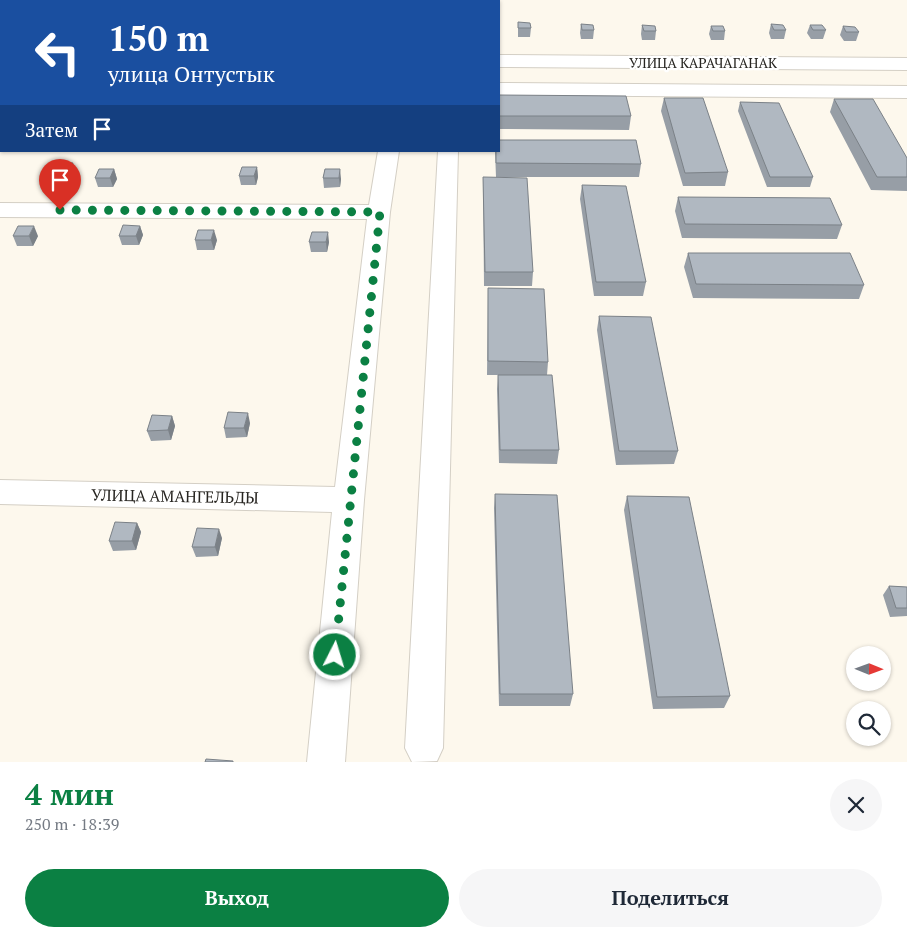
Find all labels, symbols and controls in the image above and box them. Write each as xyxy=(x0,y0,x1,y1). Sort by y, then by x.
text: 150 m xyxy=(108,15,209,61)
icon: left xyxy=(25,20,90,85)
street label: УЛИЦА КАРАЧАГАНАК xyxy=(629,53,778,72)
text: улица Онтустык xyxy=(108,59,275,88)
icon: arrive xyxy=(88,115,116,143)
text: Затем xyxy=(25,117,78,142)
pin xyxy=(39,159,81,210)
icon: arrive xyxy=(46,166,74,194)
street label: УЛИЦА АМАНГЕЛЬДЫ xyxy=(91,484,259,508)
position arrow xyxy=(308,628,360,680)
north arrow xyxy=(846,646,891,691)
map controls xyxy=(846,646,891,746)
button: search xyxy=(846,701,891,746)
text: 4 мин xyxy=(25,774,114,814)
button: close xyxy=(830,779,882,831)
text: 250 m · 18:39 xyxy=(25,813,119,835)
button: Выход xyxy=(25,869,449,927)
button: Поделиться xyxy=(459,869,882,927)

